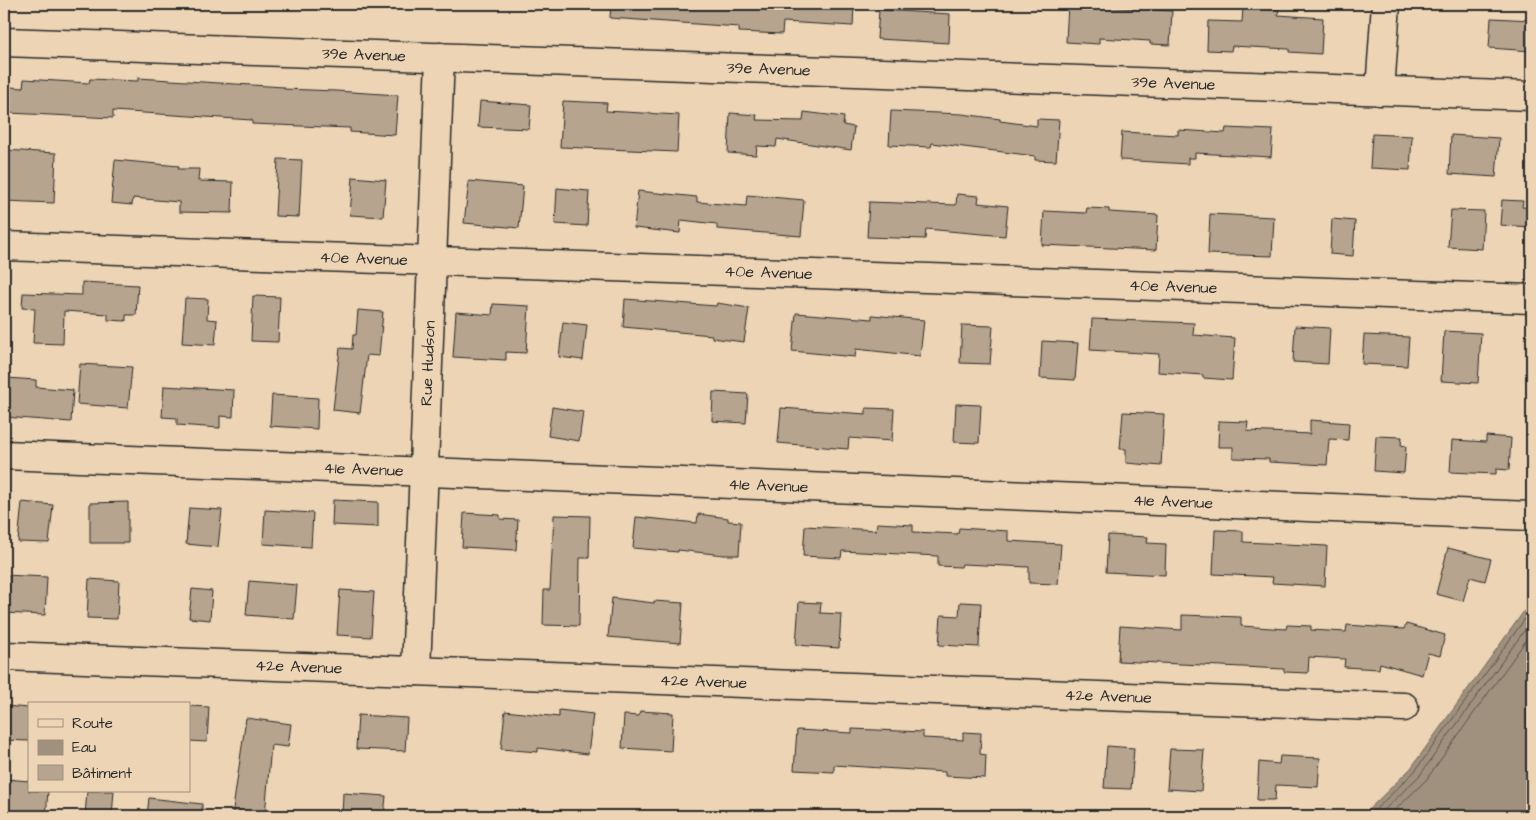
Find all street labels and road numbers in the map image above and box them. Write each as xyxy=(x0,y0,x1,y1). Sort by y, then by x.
street label: 39e Avenue xyxy=(321,42,407,67)
street label: 39e Avenue xyxy=(726,57,811,82)
street label: 39e Avenue xyxy=(1131,71,1216,96)
street label: 40e Avenue xyxy=(319,246,408,271)
street label: 40e Avenue xyxy=(724,260,813,285)
street label: 40e Avenue xyxy=(1129,274,1218,299)
street label: Rue Hudson xyxy=(415,320,441,406)
street label: 41e Avenue xyxy=(323,457,404,482)
street label: 41e Avenue xyxy=(728,473,809,498)
street label: 41e Avenue xyxy=(1133,489,1214,514)
street label: 42e Avenue xyxy=(255,654,343,679)
street label: 42e Avenue xyxy=(660,669,748,694)
street label: 42e Avenue xyxy=(1064,684,1153,709)

